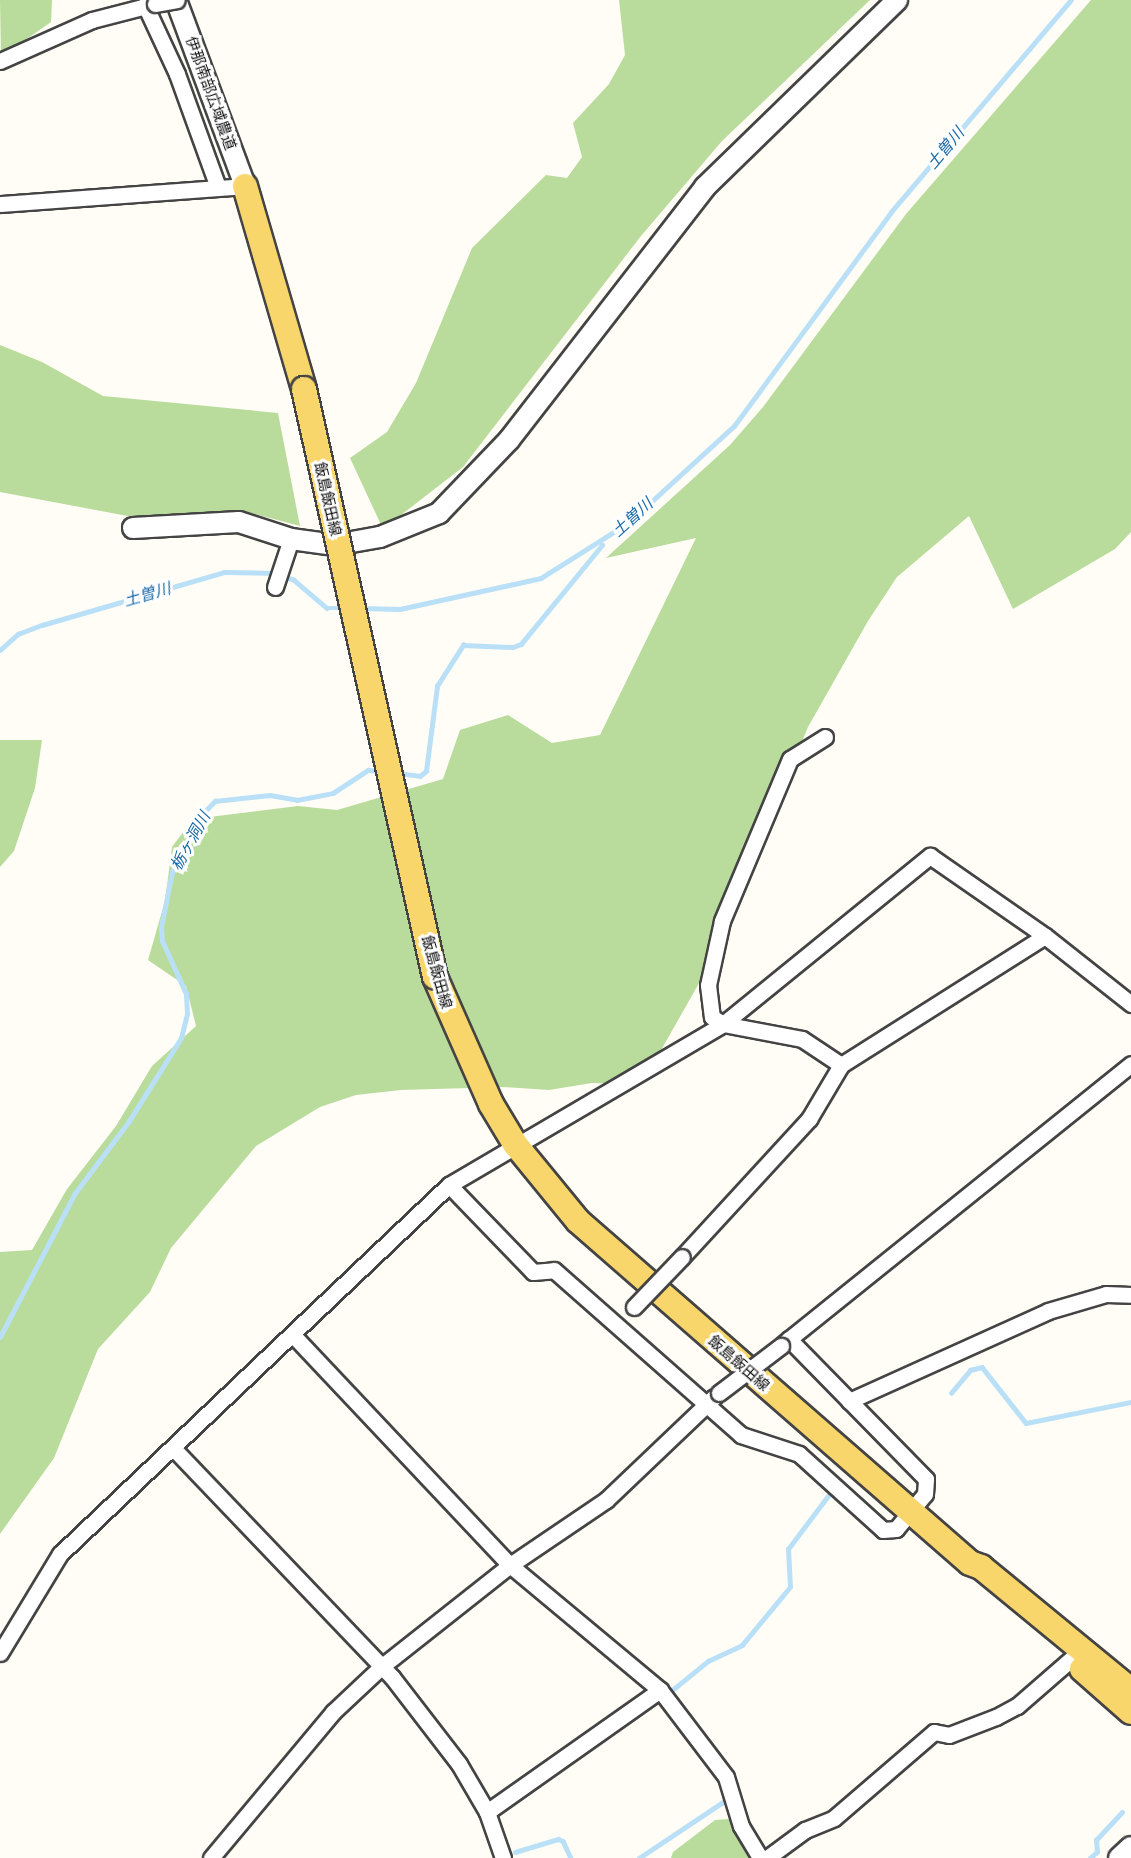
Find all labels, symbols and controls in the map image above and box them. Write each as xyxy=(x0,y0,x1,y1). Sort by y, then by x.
street label: 伊那南部広域農道 xyxy=(182,34,240,152)
water label: 土曽川 xyxy=(922,123,968,173)
street label: 飯島飯田線 xyxy=(311,460,345,538)
water label: 土曽川 xyxy=(608,494,656,540)
water label: 土曽川 xyxy=(121,578,173,610)
water label: 栃ヶ洞川 xyxy=(166,808,214,874)
street label: 飯島飯田線 xyxy=(418,933,456,1011)
street label: 飯島飯田線 xyxy=(705,1332,773,1394)

